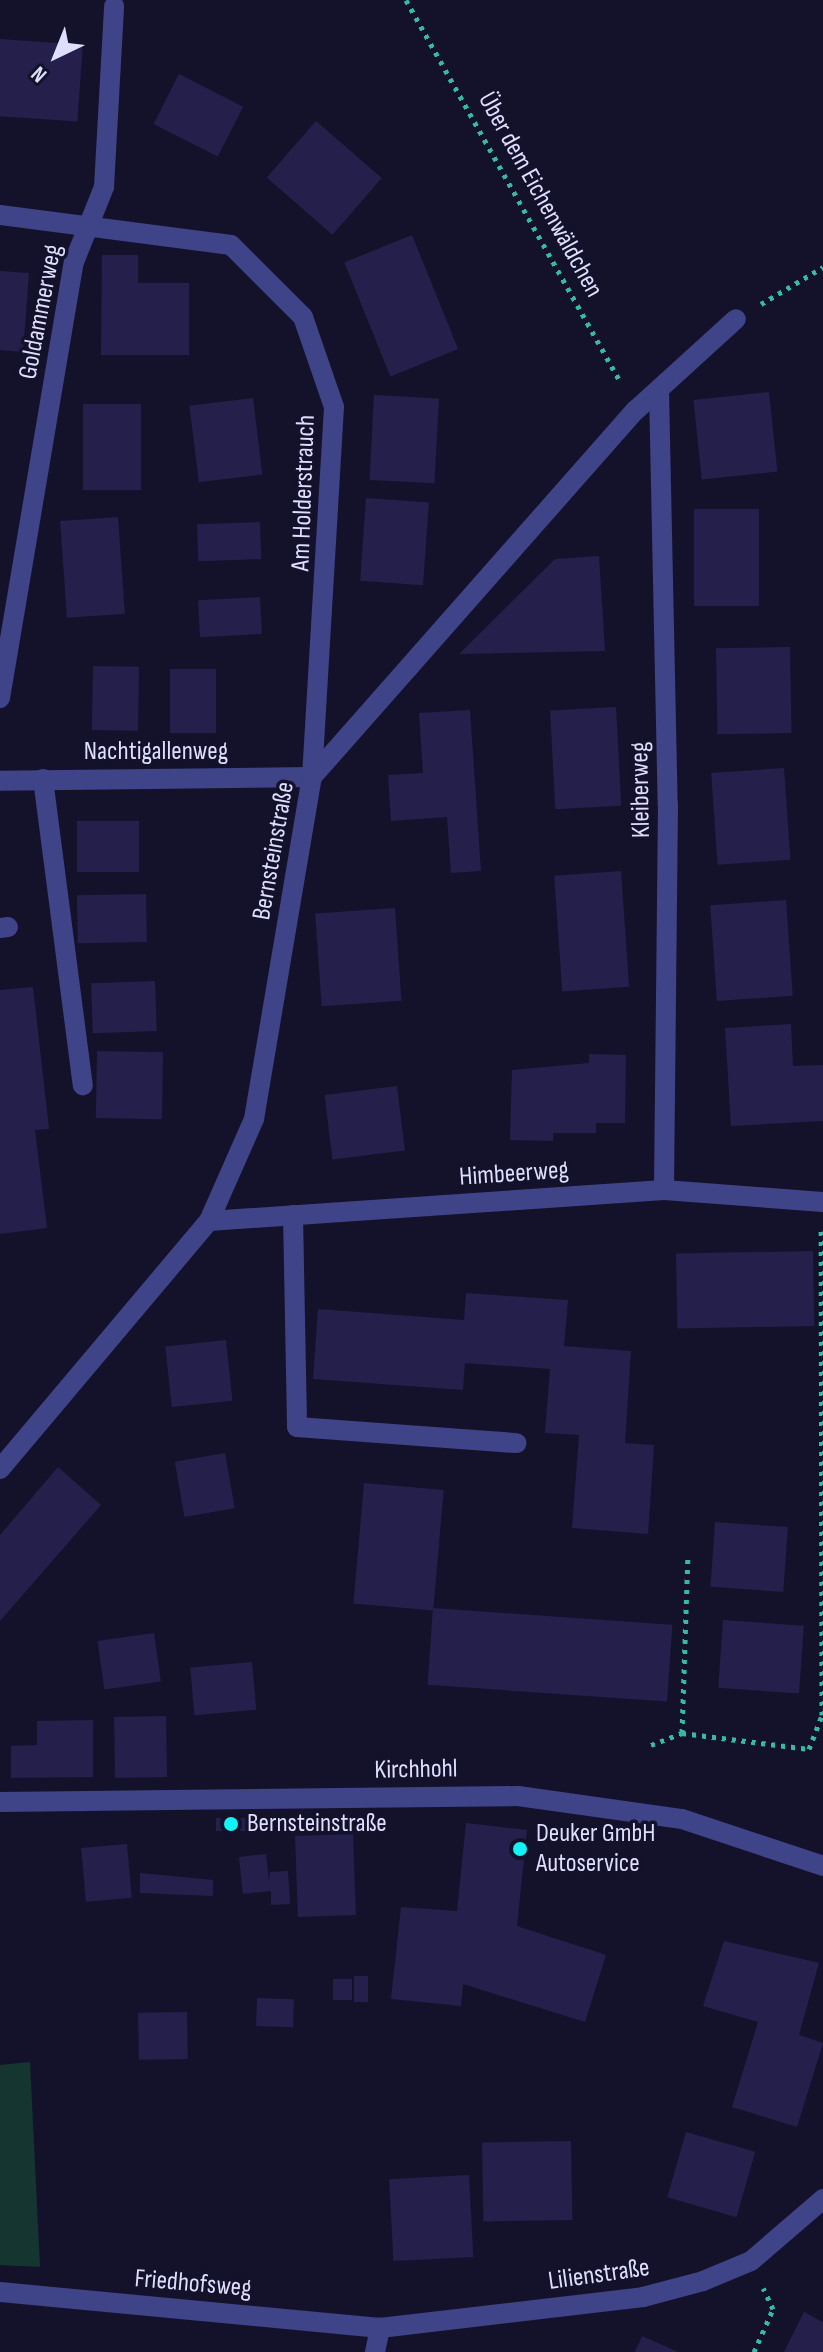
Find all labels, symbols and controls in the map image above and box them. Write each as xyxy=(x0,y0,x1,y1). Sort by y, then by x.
north arrow xyxy=(16,16,96,96)
text: N xyxy=(26,60,53,88)
street label: Über dem Eichenwäldchen xyxy=(471,87,609,303)
street label: Goldammerweg xyxy=(13,242,69,382)
street label: Am Holderstrauch xyxy=(286,414,322,572)
street label: Nachtigallenweg xyxy=(84,736,228,768)
street label: Kleiberweg xyxy=(625,742,657,838)
street label: Bernsteinstraße xyxy=(247,779,301,923)
street label: Himbeerweg xyxy=(458,1155,570,1193)
street label: Kirchhohl xyxy=(374,1754,458,1786)
place label: Bernsteinstraße xyxy=(247,1808,387,1840)
marker: Bernsteinstraße xyxy=(222,1815,240,1833)
place label: Deuker GmbH Autoservice xyxy=(536,1818,655,1880)
marker: Deuker GmbH Autoservice xyxy=(511,1840,529,1858)
street label: Lilienstraße xyxy=(546,2252,652,2298)
street label: Friedhofsweg xyxy=(133,2263,253,2305)

